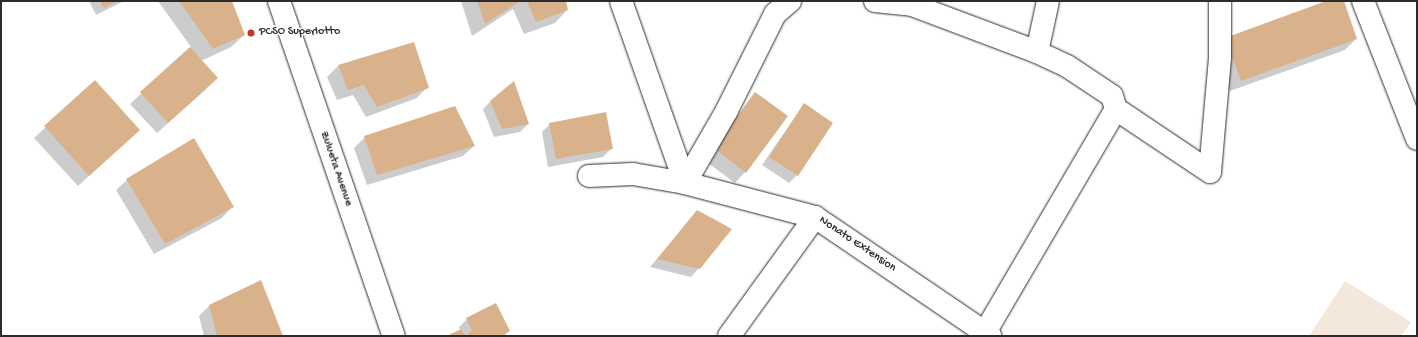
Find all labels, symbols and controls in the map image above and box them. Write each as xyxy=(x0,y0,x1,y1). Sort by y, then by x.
place label: PCSO Superlotto xyxy=(259,26,340,40)
marker: PCSO Superlotto xyxy=(246,28,256,38)
street label: Zulueta Avenue xyxy=(315,130,355,208)
street label: Nonato Extension xyxy=(816,214,898,276)

